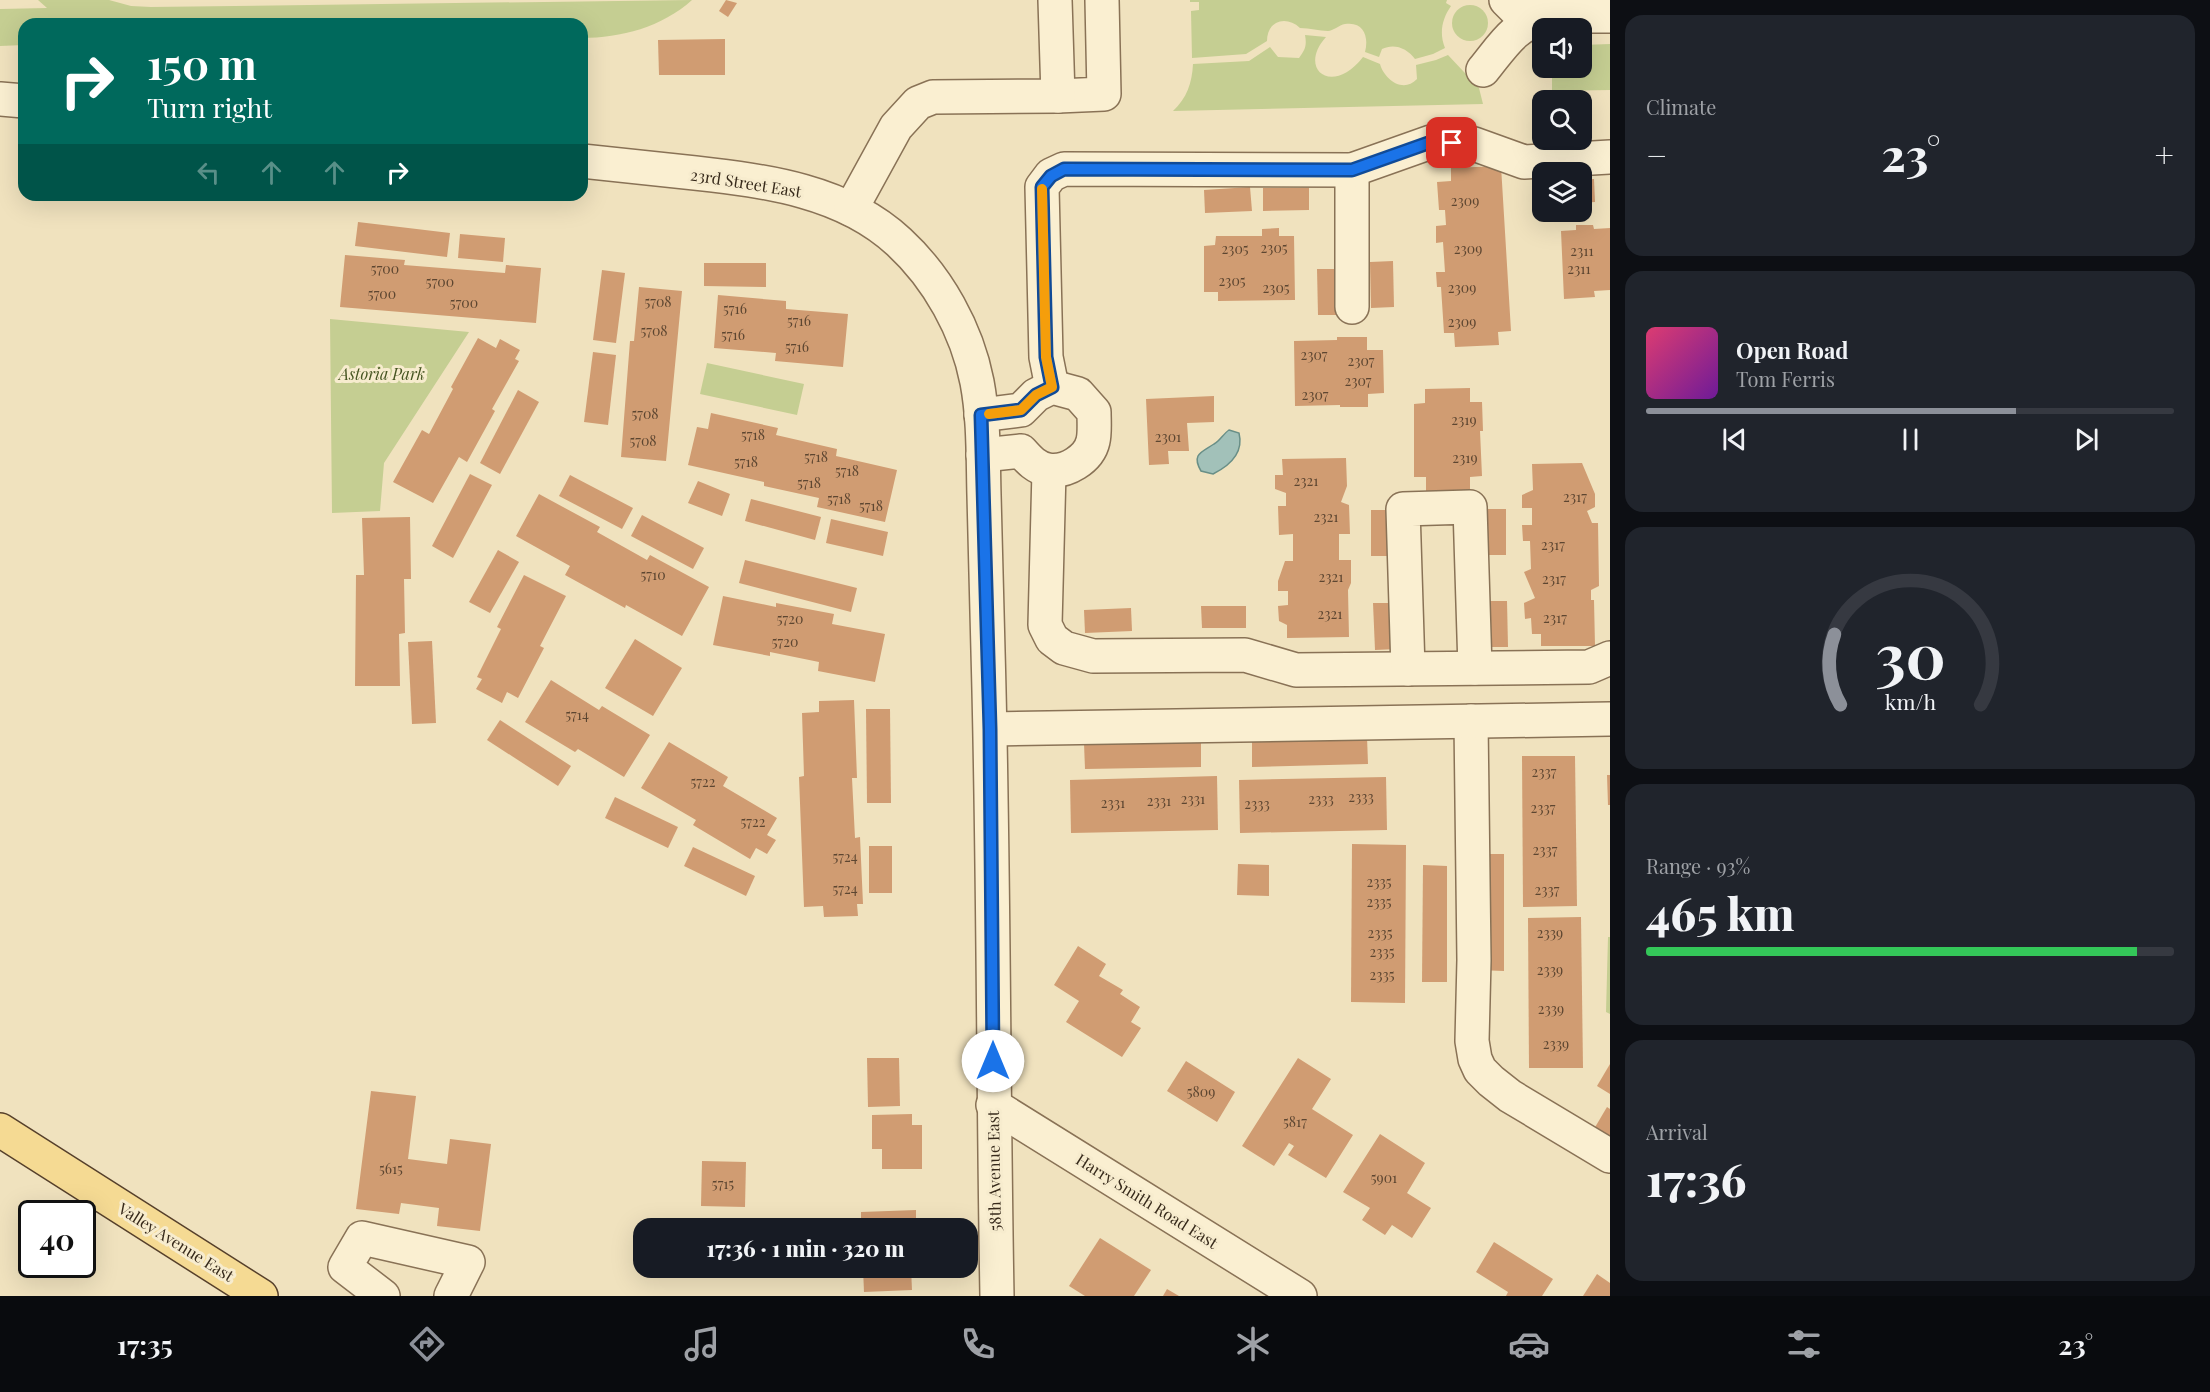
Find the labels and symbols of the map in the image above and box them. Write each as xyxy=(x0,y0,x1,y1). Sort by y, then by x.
pin xyxy=(1426,117,1477,168)
street label: 23rd Street East xyxy=(689,163,803,202)
house number: 2309 xyxy=(1451,191,1479,210)
house number: 2305 xyxy=(1260,238,1288,257)
house number: 2305 xyxy=(1221,239,1249,258)
house number: 2309 xyxy=(1454,239,1482,258)
house number: 2311 xyxy=(1570,241,1594,260)
house number: 5700 xyxy=(371,259,399,278)
house number: 2311 xyxy=(1567,259,1591,278)
house number: 2305 xyxy=(1218,271,1246,290)
house number: 5700 xyxy=(426,272,454,291)
house number: 2305 xyxy=(1262,278,1290,297)
house number: 2309 xyxy=(1448,278,1476,297)
house number: 5700 xyxy=(368,284,396,303)
house number: 5708 xyxy=(644,292,672,311)
house number: 5700 xyxy=(450,293,478,312)
house number: 5716 xyxy=(723,299,747,318)
house number: 5716 xyxy=(787,311,811,330)
house number: 2309 xyxy=(1448,312,1476,331)
house number: 5708 xyxy=(640,321,668,340)
house number: 5716 xyxy=(721,325,745,344)
house number: 5716 xyxy=(785,337,809,356)
house number: 2307 xyxy=(1300,345,1328,364)
house number: 2307 xyxy=(1347,351,1375,370)
park label: Astoria Park xyxy=(337,363,425,384)
house number: 2307 xyxy=(1344,371,1372,390)
house number: 2307 xyxy=(1301,385,1329,404)
house number: 5708 xyxy=(631,404,659,423)
house number: 2319 xyxy=(1451,410,1477,429)
house number: 5718 xyxy=(741,425,765,444)
house number: 2301 xyxy=(1155,427,1181,446)
house number: 5708 xyxy=(629,431,657,450)
house number: 5718 xyxy=(804,447,828,466)
house number: 2319 xyxy=(1452,448,1478,467)
house number: 5718 xyxy=(734,452,758,471)
house number: 5718 xyxy=(835,461,859,480)
house number: 2321 xyxy=(1294,471,1318,490)
house number: 5718 xyxy=(797,473,821,492)
house number: 2317 xyxy=(1563,487,1587,506)
house number: 5718 xyxy=(827,489,851,508)
house number: 5718 xyxy=(859,496,883,515)
house number: 2321 xyxy=(1314,507,1338,526)
house number: 2317 xyxy=(1541,535,1565,554)
house number: 5710 xyxy=(640,565,666,584)
house number: 2321 xyxy=(1319,567,1343,586)
house number: 2317 xyxy=(1542,569,1566,588)
house number: 2321 xyxy=(1318,604,1342,623)
house number: 2317 xyxy=(1543,608,1567,627)
house number: 5720 xyxy=(777,609,803,628)
house number: 5720 xyxy=(772,632,798,651)
house number: 5714 xyxy=(565,705,589,724)
house number: 2337 xyxy=(1531,762,1557,781)
house number: 5722 xyxy=(691,772,716,791)
house number: 2333 xyxy=(1348,787,1374,806)
house number: 2331 xyxy=(1181,789,1205,808)
house number: 2333 xyxy=(1308,789,1334,808)
house number: 2331 xyxy=(1147,791,1171,810)
house number: 2331 xyxy=(1101,793,1125,812)
house number: 2333 xyxy=(1244,794,1270,813)
house number: 2337 xyxy=(1530,798,1556,817)
house number: 5722 xyxy=(741,812,766,831)
house number: 2337 xyxy=(1532,840,1558,859)
house number: 5724 xyxy=(832,847,858,866)
house number: 2335 xyxy=(1366,872,1392,891)
house number: 5724 xyxy=(832,879,858,898)
house number: 2337 xyxy=(1534,880,1560,899)
house number: 2335 xyxy=(1366,892,1392,911)
house number: 2335 xyxy=(1367,923,1393,942)
house number: 2339 xyxy=(1537,923,1563,942)
house number: 2335 xyxy=(1369,942,1395,961)
house number: 2339 xyxy=(1537,960,1563,979)
house number: 2335 xyxy=(1369,965,1395,984)
house number: 2339 xyxy=(1538,999,1564,1018)
position arrow xyxy=(961,1029,1025,1093)
house number: 2339 xyxy=(1543,1034,1569,1053)
house number: 5809 xyxy=(1187,1082,1215,1101)
street label: 58th Avenue East xyxy=(982,1110,1005,1232)
house number: 5817 xyxy=(1283,1112,1307,1131)
street label: Harry Smith Road East xyxy=(1072,1148,1222,1253)
house number: 5615 xyxy=(379,1159,403,1178)
house number: 5901 xyxy=(1371,1168,1397,1187)
house number: 5715 xyxy=(712,1174,734,1193)
street label: Valley Avenue East xyxy=(114,1197,238,1286)
speed limit sign: 40 xyxy=(18,1200,96,1278)

